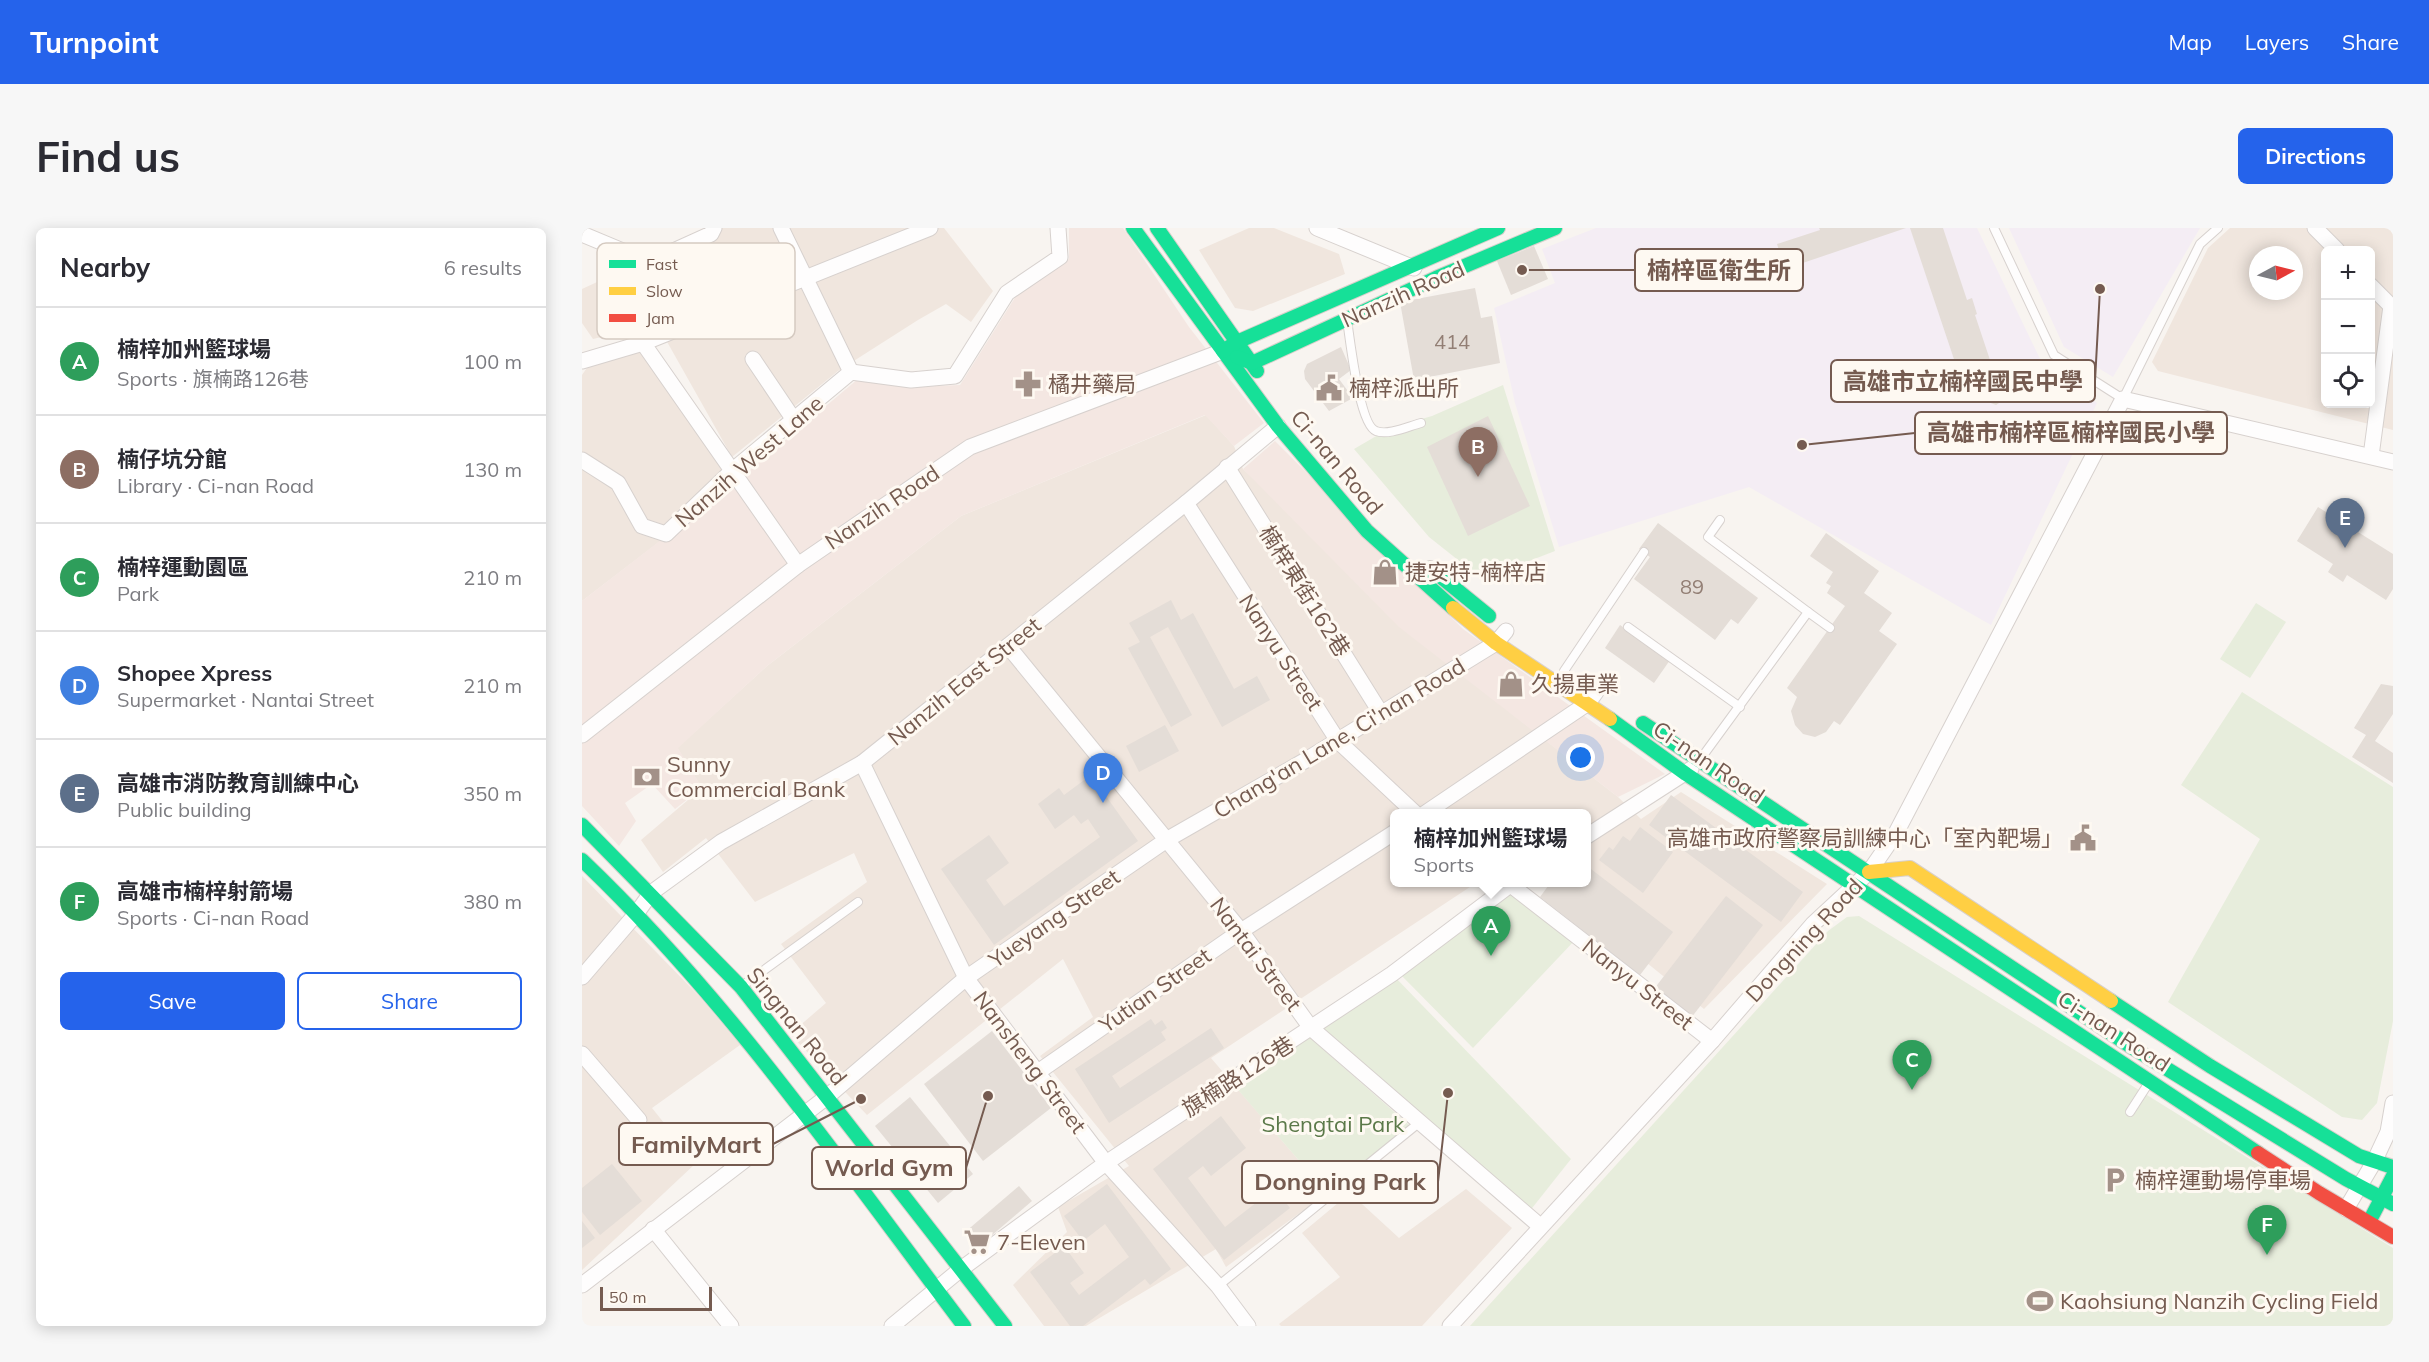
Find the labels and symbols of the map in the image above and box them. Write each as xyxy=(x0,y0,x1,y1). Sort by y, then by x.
legend xyxy=(597,243,795,339)
north arrow xyxy=(2249,246,2303,300)
callout: 楠梓區衛生所 xyxy=(1635,249,1803,291)
text: Fast xyxy=(646,254,678,274)
street label: Nanzih Road xyxy=(1337,254,1469,334)
text: 楠梓區衛生所 xyxy=(1647,255,1791,285)
text: Slow xyxy=(646,281,683,301)
text: Jam xyxy=(646,308,675,328)
house number: 414 xyxy=(1434,329,1470,354)
callout: 高雄市立楠梓國民中學 xyxy=(1831,360,2095,402)
text: 高雄市立楠梓國民中學 xyxy=(1843,366,2083,396)
pharmacy icon: 橘井藥局 xyxy=(1013,369,1043,399)
place label: 橘井藥局 xyxy=(1048,370,1136,398)
public building icon: 楠梓派出所 xyxy=(1314,373,1344,403)
place label: 楠梓派出所 xyxy=(1349,374,1459,402)
street label: Nanzih West Lane xyxy=(669,389,829,533)
street label: Ci-nan Road xyxy=(1285,404,1389,520)
callout: 高雄市楠梓區楠梓國民小學 xyxy=(1915,412,2227,454)
text: 高雄市楠梓區楠梓國民小學 xyxy=(1927,417,2215,447)
pin: B xyxy=(1458,428,1498,477)
street label: Nanzih Road xyxy=(820,459,944,555)
pin: E xyxy=(2326,498,2364,548)
street label: 楠梓東街162巷 xyxy=(1253,520,1357,662)
shop icon: 捷安特-楠梓店 xyxy=(1370,557,1400,587)
place label: 捷安特-楠梓店 xyxy=(1405,558,1546,586)
house number: 89 xyxy=(1680,574,1704,599)
street label: Nanyu Street xyxy=(1233,588,1329,716)
street label: Nanzih East Street xyxy=(882,611,1046,751)
street label: Chang'an Lane, Ci'nan Road xyxy=(1208,652,1470,824)
shop icon: 久揚車業 xyxy=(1496,669,1526,699)
place label: 久揚車業 xyxy=(1531,670,1619,698)
street label: Ci-nan Road xyxy=(1648,715,1770,809)
your location xyxy=(1566,743,1595,772)
place label: Sunny Commercial Bank xyxy=(667,750,846,803)
pin: D xyxy=(1084,754,1122,803)
bank icon: Sunny Commercial Bank xyxy=(632,762,662,792)
public building icon: 高雄市政府警察局訓練中心「室內靶場」 xyxy=(2068,823,2098,853)
place label: 高雄市政府警察局訓練中心「室內靶場」 xyxy=(1667,824,2063,852)
street label: Yueyang Street xyxy=(982,862,1125,974)
street label: Dongning Road xyxy=(1739,872,1869,1008)
street label: Nantai Street xyxy=(1204,892,1308,1017)
pin: A xyxy=(1472,906,1510,956)
street label: Nanyu Street xyxy=(1577,932,1699,1036)
street label: Yutian Street xyxy=(1093,941,1217,1039)
street label: Singnan Road xyxy=(741,961,853,1091)
street label: Ci-nan Road xyxy=(2053,984,2175,1078)
street label: Nansheng Street xyxy=(967,985,1093,1139)
street label: 旗楠路126巷 xyxy=(1177,1030,1299,1122)
pin: C xyxy=(1892,1040,1932,1090)
park label: Shengtai Park xyxy=(1262,1110,1405,1138)
callout: FamilyMart xyxy=(619,1123,773,1165)
text: FamilyMart xyxy=(631,1129,761,1159)
callout: World Gym xyxy=(812,1147,966,1189)
text: World Gym xyxy=(824,1152,954,1182)
callout: Dongning Park xyxy=(1242,1161,1438,1203)
parking icon: 楠梓運動場停車場 xyxy=(2100,1165,2130,1195)
text: Dongning Park xyxy=(1254,1166,1427,1196)
place label: 楠梓運動場停車場 xyxy=(2135,1166,2311,1194)
pin: F xyxy=(2248,1206,2286,1255)
supermarket icon: 7-Eleven xyxy=(962,1227,992,1257)
place label: 7-Eleven xyxy=(997,1228,1086,1256)
scale bar xyxy=(600,1284,712,1312)
sports icon: Kaohsiung Nanzih Cycling Field xyxy=(2025,1286,2055,1316)
place label: Kaohsiung Nanzih Cycling Field xyxy=(2060,1287,2379,1315)

